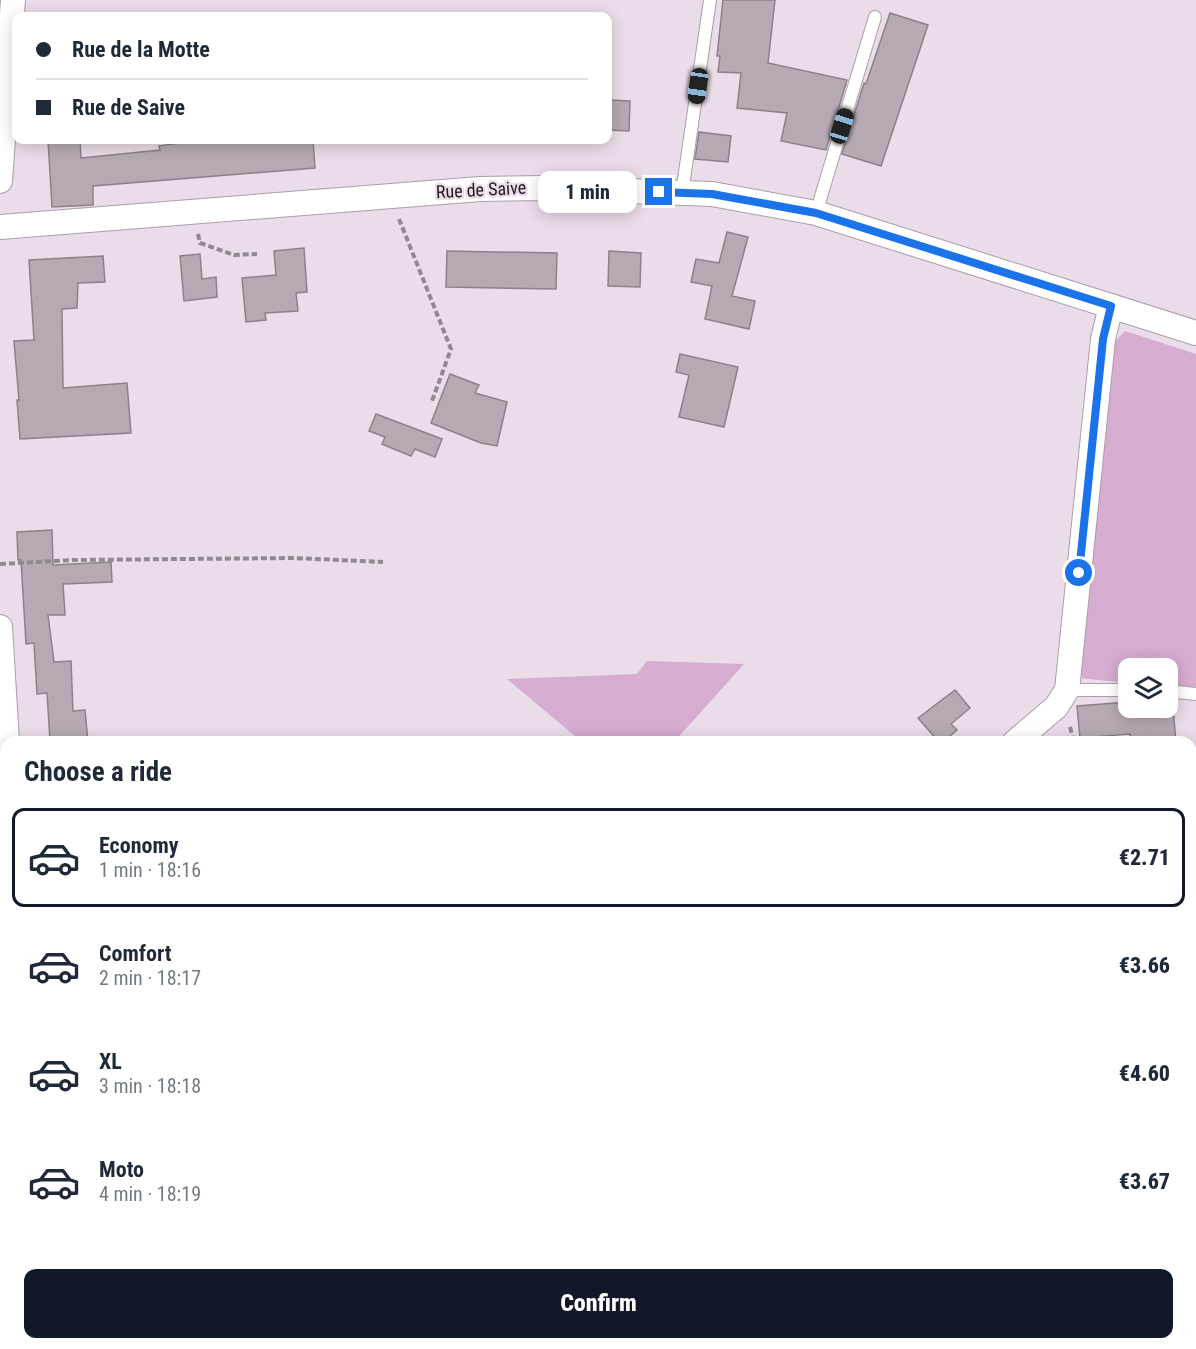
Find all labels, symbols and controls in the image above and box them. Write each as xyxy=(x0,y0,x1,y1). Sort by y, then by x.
text: Rue de la Motte xyxy=(72,37,210,62)
car xyxy=(687,67,709,105)
text: Rue de Saive xyxy=(72,95,185,120)
car xyxy=(828,106,856,146)
callout: 1 min xyxy=(539,171,638,213)
street label: Rue de Saive xyxy=(435,177,527,202)
route end xyxy=(645,178,672,205)
text: 1 min xyxy=(565,180,610,204)
route start xyxy=(1065,559,1092,586)
map controls xyxy=(1118,658,1178,718)
button: layers xyxy=(1118,658,1178,718)
text: Choose a ride xyxy=(24,756,172,788)
icon: car xyxy=(27,831,81,885)
text: Economy xyxy=(99,833,179,858)
text: €2.71 xyxy=(1119,845,1170,870)
text: 1 min · 18:16 xyxy=(99,858,201,882)
icon: car xyxy=(27,939,81,993)
text: Comfort xyxy=(99,941,172,966)
text: €3.66 xyxy=(1119,953,1170,978)
text: 2 min · 18:17 xyxy=(99,966,201,990)
icon: car xyxy=(27,1047,81,1101)
text: XL xyxy=(99,1049,122,1074)
text: €4.60 xyxy=(1119,1061,1170,1086)
text: 3 min · 18:18 xyxy=(99,1074,201,1098)
icon: car xyxy=(27,1155,81,1209)
text: Moto xyxy=(99,1157,144,1182)
text: €3.67 xyxy=(1119,1169,1170,1194)
text: 4 min · 18:19 xyxy=(99,1182,201,1206)
button: Confirm xyxy=(24,1269,1173,1338)

